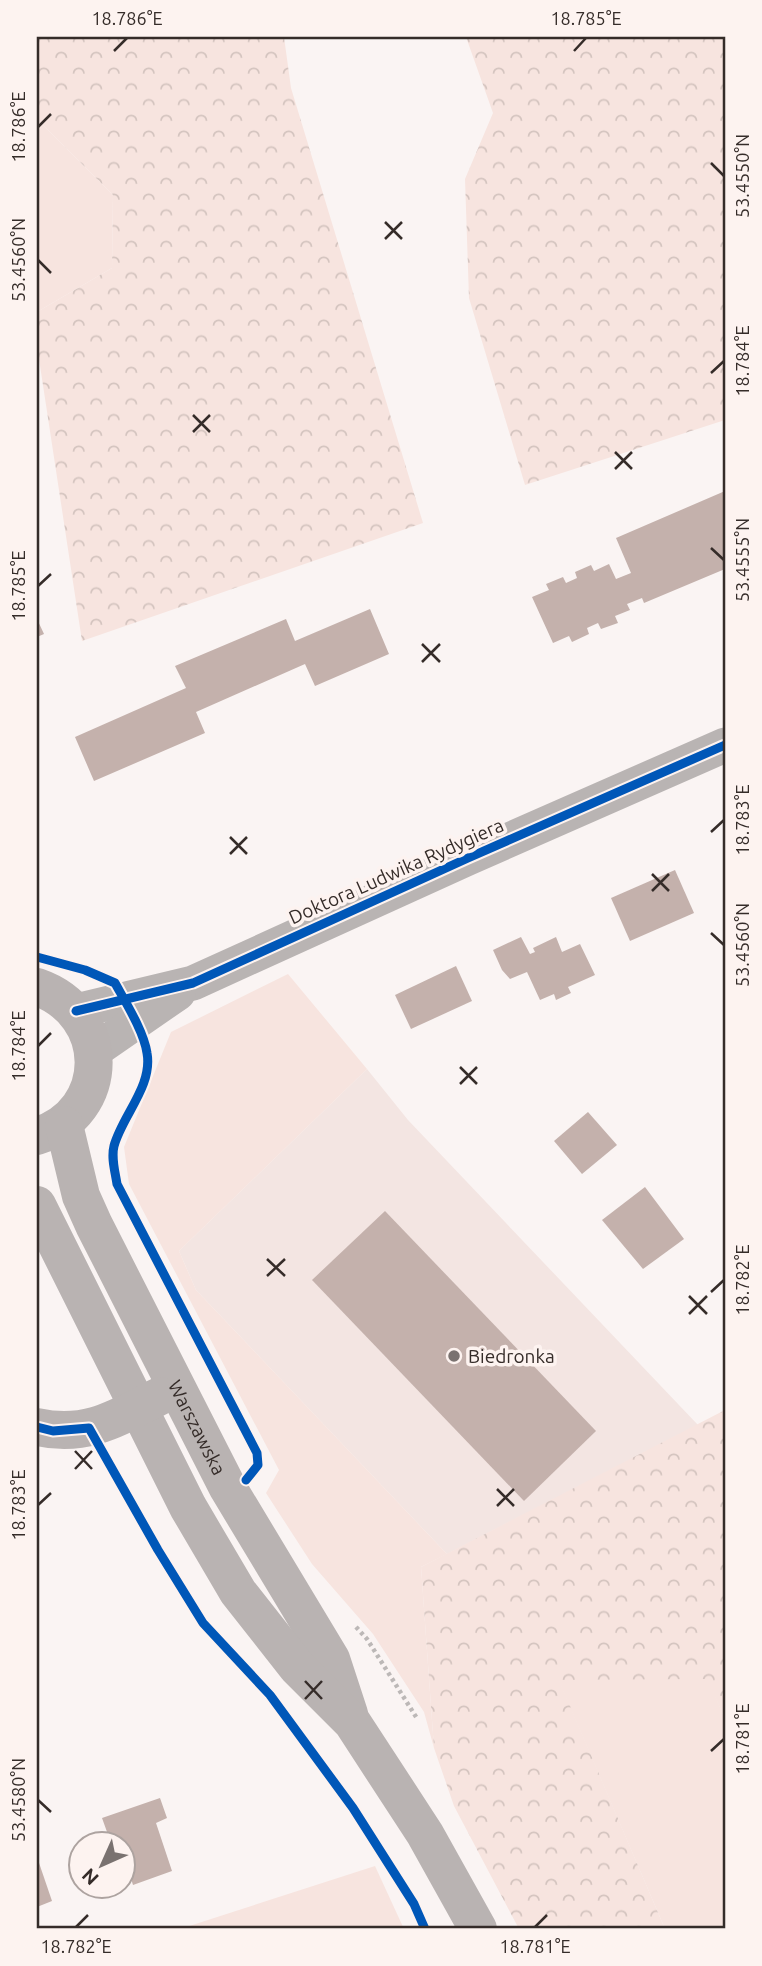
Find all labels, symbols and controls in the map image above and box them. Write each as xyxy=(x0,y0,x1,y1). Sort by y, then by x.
text: 18.786°E xyxy=(91,8,163,28)
text: 18.785°E xyxy=(550,8,622,28)
text: 18.786°E xyxy=(8,91,28,163)
text: 53.4550°N xyxy=(732,134,752,218)
text: 53.4560°N xyxy=(8,218,28,302)
text: 18.784°E xyxy=(732,325,752,397)
text: 53.4555°N xyxy=(732,518,752,602)
text: 18.785°E xyxy=(8,550,28,622)
text: 18.783°E xyxy=(732,784,752,856)
street label: Doktora Ludwika Rydygiera xyxy=(285,814,507,928)
text: 53.4560°N xyxy=(732,903,752,987)
text: 18.784°E xyxy=(8,1010,28,1082)
text: 18.782°E xyxy=(732,1244,752,1316)
place label: Biedronka xyxy=(468,1345,555,1367)
marker: Biedronka xyxy=(446,1348,462,1364)
street label: Warszawska xyxy=(164,1376,230,1478)
text: 18.783°E xyxy=(8,1469,28,1541)
text: 18.781°E xyxy=(732,1703,752,1775)
text: 53.4580°N xyxy=(8,1758,28,1842)
north arrow xyxy=(66,1829,136,1899)
text: N xyxy=(77,1864,103,1890)
text: 18.782°E xyxy=(40,1936,112,1956)
text: 18.781°E xyxy=(499,1936,571,1956)

